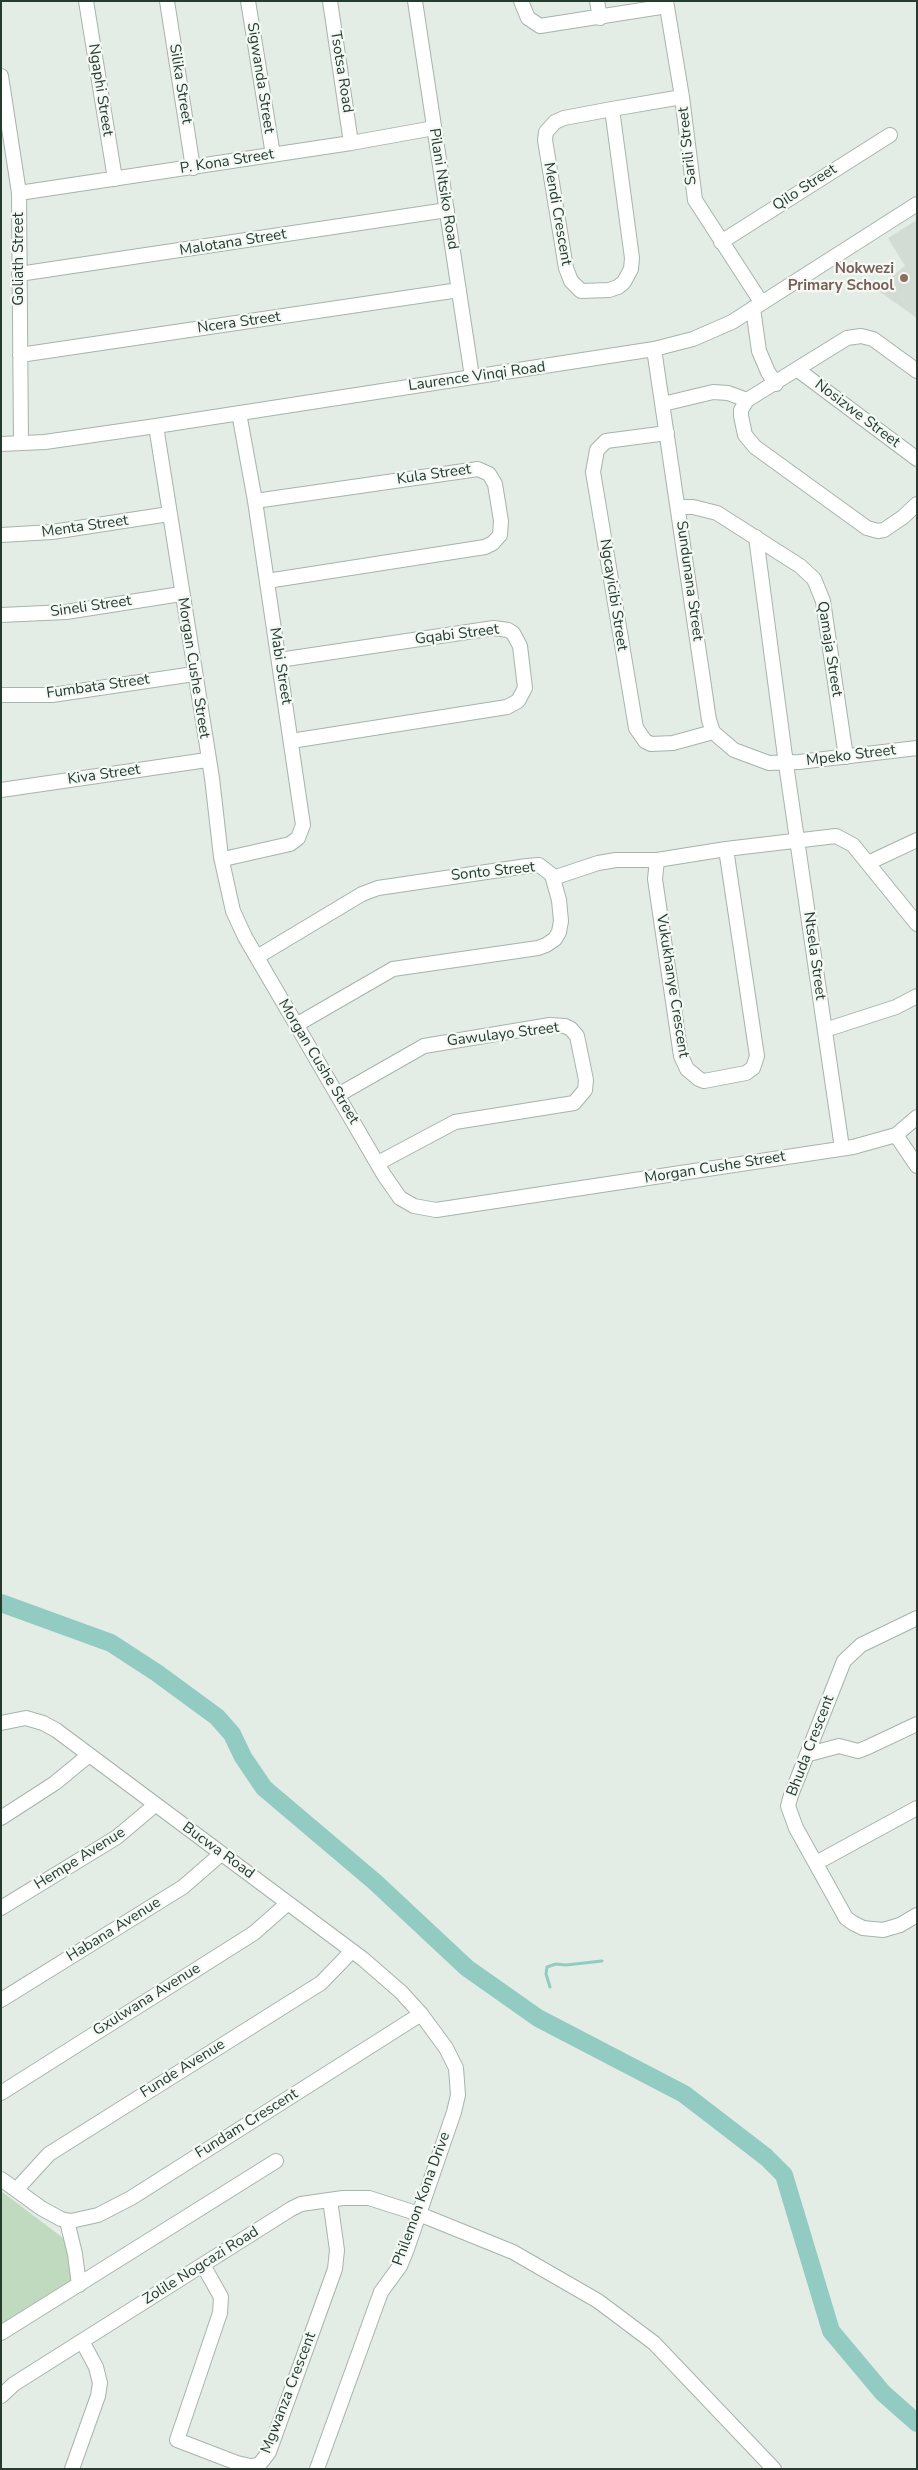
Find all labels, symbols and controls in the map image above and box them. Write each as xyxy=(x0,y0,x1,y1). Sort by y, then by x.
street label: Sigwanda Street xyxy=(242,21,278,135)
street label: Tsotsa Road xyxy=(326,30,356,114)
street label: Ngaphi Street xyxy=(84,42,116,138)
street label: Silika Street xyxy=(165,43,195,125)
street label: Sarili Street xyxy=(675,106,701,186)
street label: Pilani Ntsiko Road xyxy=(425,127,461,251)
street label: P. Kona Street xyxy=(179,146,275,178)
street label: Mendi Crescent xyxy=(539,161,575,267)
street label: Qilo Street xyxy=(770,161,840,215)
street label: Goliath Street xyxy=(10,212,28,306)
street label: Malotana Street xyxy=(178,226,288,260)
place label: Nokwezi Primary School xyxy=(788,260,894,295)
marker: Nokwezi Primary School xyxy=(898,272,910,284)
street label: Ncera Street xyxy=(196,308,282,338)
street label: Laurence Vinqi Road xyxy=(407,358,547,396)
street label: Nosizwe Street xyxy=(811,376,903,452)
street label: Kula Street xyxy=(396,461,472,489)
street label: Menta Street xyxy=(41,512,129,542)
street label: Sundunana Street xyxy=(672,520,706,642)
street label: Ngcayicibi Street xyxy=(595,538,631,652)
street label: Sineli Street xyxy=(49,592,133,622)
street label: Morgan Cushe Street xyxy=(173,596,213,740)
street label: Qamaja Street xyxy=(813,600,845,698)
street label: Gqabi Street xyxy=(414,621,500,649)
street label: Mabi Street xyxy=(265,626,295,706)
street label: Fumbata Street xyxy=(45,671,151,703)
street label: Mpeko Street xyxy=(805,742,897,770)
street label: Kiva Street xyxy=(67,761,141,789)
street label: Sonto Street xyxy=(450,859,536,885)
street label: Ntsela Street xyxy=(799,911,829,1001)
street label: Vukukhanye Crescent xyxy=(652,913,692,1059)
street label: Morgan Cushe Street xyxy=(274,996,362,1128)
street label: Gawulayo Street xyxy=(446,1019,560,1051)
street label: Morgan Cushe Street xyxy=(643,1148,787,1188)
street label: Bhuda Crescent xyxy=(783,1693,839,1799)
street label: Bucwa Road xyxy=(178,1819,258,1883)
street label: Hempe Avenue xyxy=(31,1824,129,1894)
street label: Habana Avenue xyxy=(64,1894,164,1966)
street label: Gxulwana Avenue xyxy=(90,1960,204,2040)
street label: Funde Avenue xyxy=(137,2036,229,2102)
street label: Fundam Crescent xyxy=(192,2085,302,2163)
street label: Philemon Kona Drive xyxy=(389,2130,455,2268)
street label: Zolile Nogcazi Road xyxy=(140,2223,262,2309)
street label: Mgwanza Crescent xyxy=(258,2330,320,2456)

